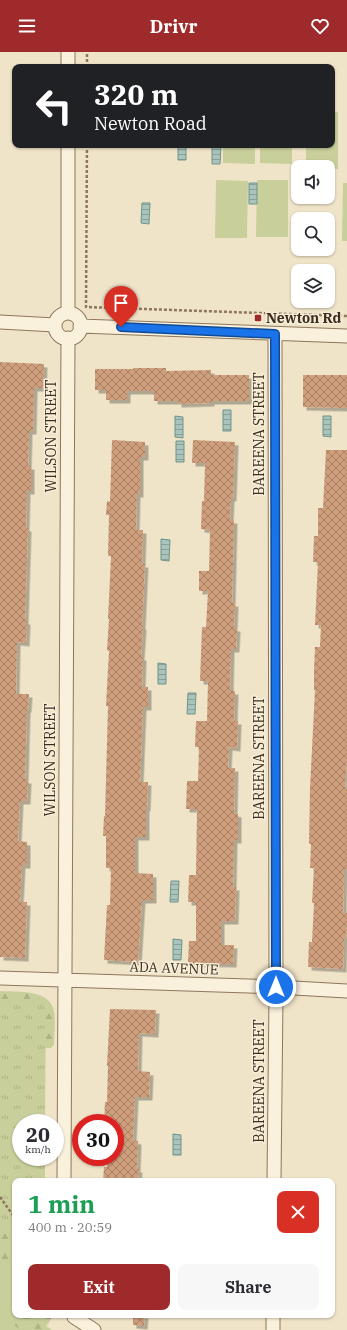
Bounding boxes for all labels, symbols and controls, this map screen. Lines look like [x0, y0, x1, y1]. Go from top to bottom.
icon: menu [16, 15, 38, 37]
text: Drivr [150, 15, 197, 38]
icon: heart [309, 15, 331, 37]
text: 320 m [94, 76, 178, 113]
icon: left [28, 80, 80, 132]
text: Newton Road [94, 112, 207, 135]
map controls [291, 160, 335, 308]
button: sound [291, 160, 335, 204]
button: search [291, 212, 335, 256]
button: layers [291, 264, 335, 308]
pin [104, 286, 138, 327]
icon: arrive [110, 292, 132, 314]
place label: Newton Rd [266, 309, 342, 327]
marker: Newton Rd [253, 313, 263, 323]
street label: BAREENA STREET [250, 372, 268, 496]
street label: WILSON STREET [42, 380, 60, 492]
street label: BAREENA STREET [250, 696, 268, 820]
street label: WILSON STREET [41, 704, 59, 816]
street label: ADA AVENUE [129, 957, 219, 979]
position arrow [255, 966, 297, 1008]
street label: BAREENA STREET [250, 1019, 268, 1143]
speed limit sign: 30 [72, 1114, 124, 1166]
text: 20 [26, 1121, 50, 1148]
text: km/h [25, 1143, 51, 1156]
text: 1 min [28, 1188, 95, 1220]
button: close [277, 1191, 319, 1233]
text: 400 m · 20:59 [28, 1219, 112, 1236]
button: Exit [28, 1264, 170, 1310]
button: Share [178, 1264, 319, 1310]

